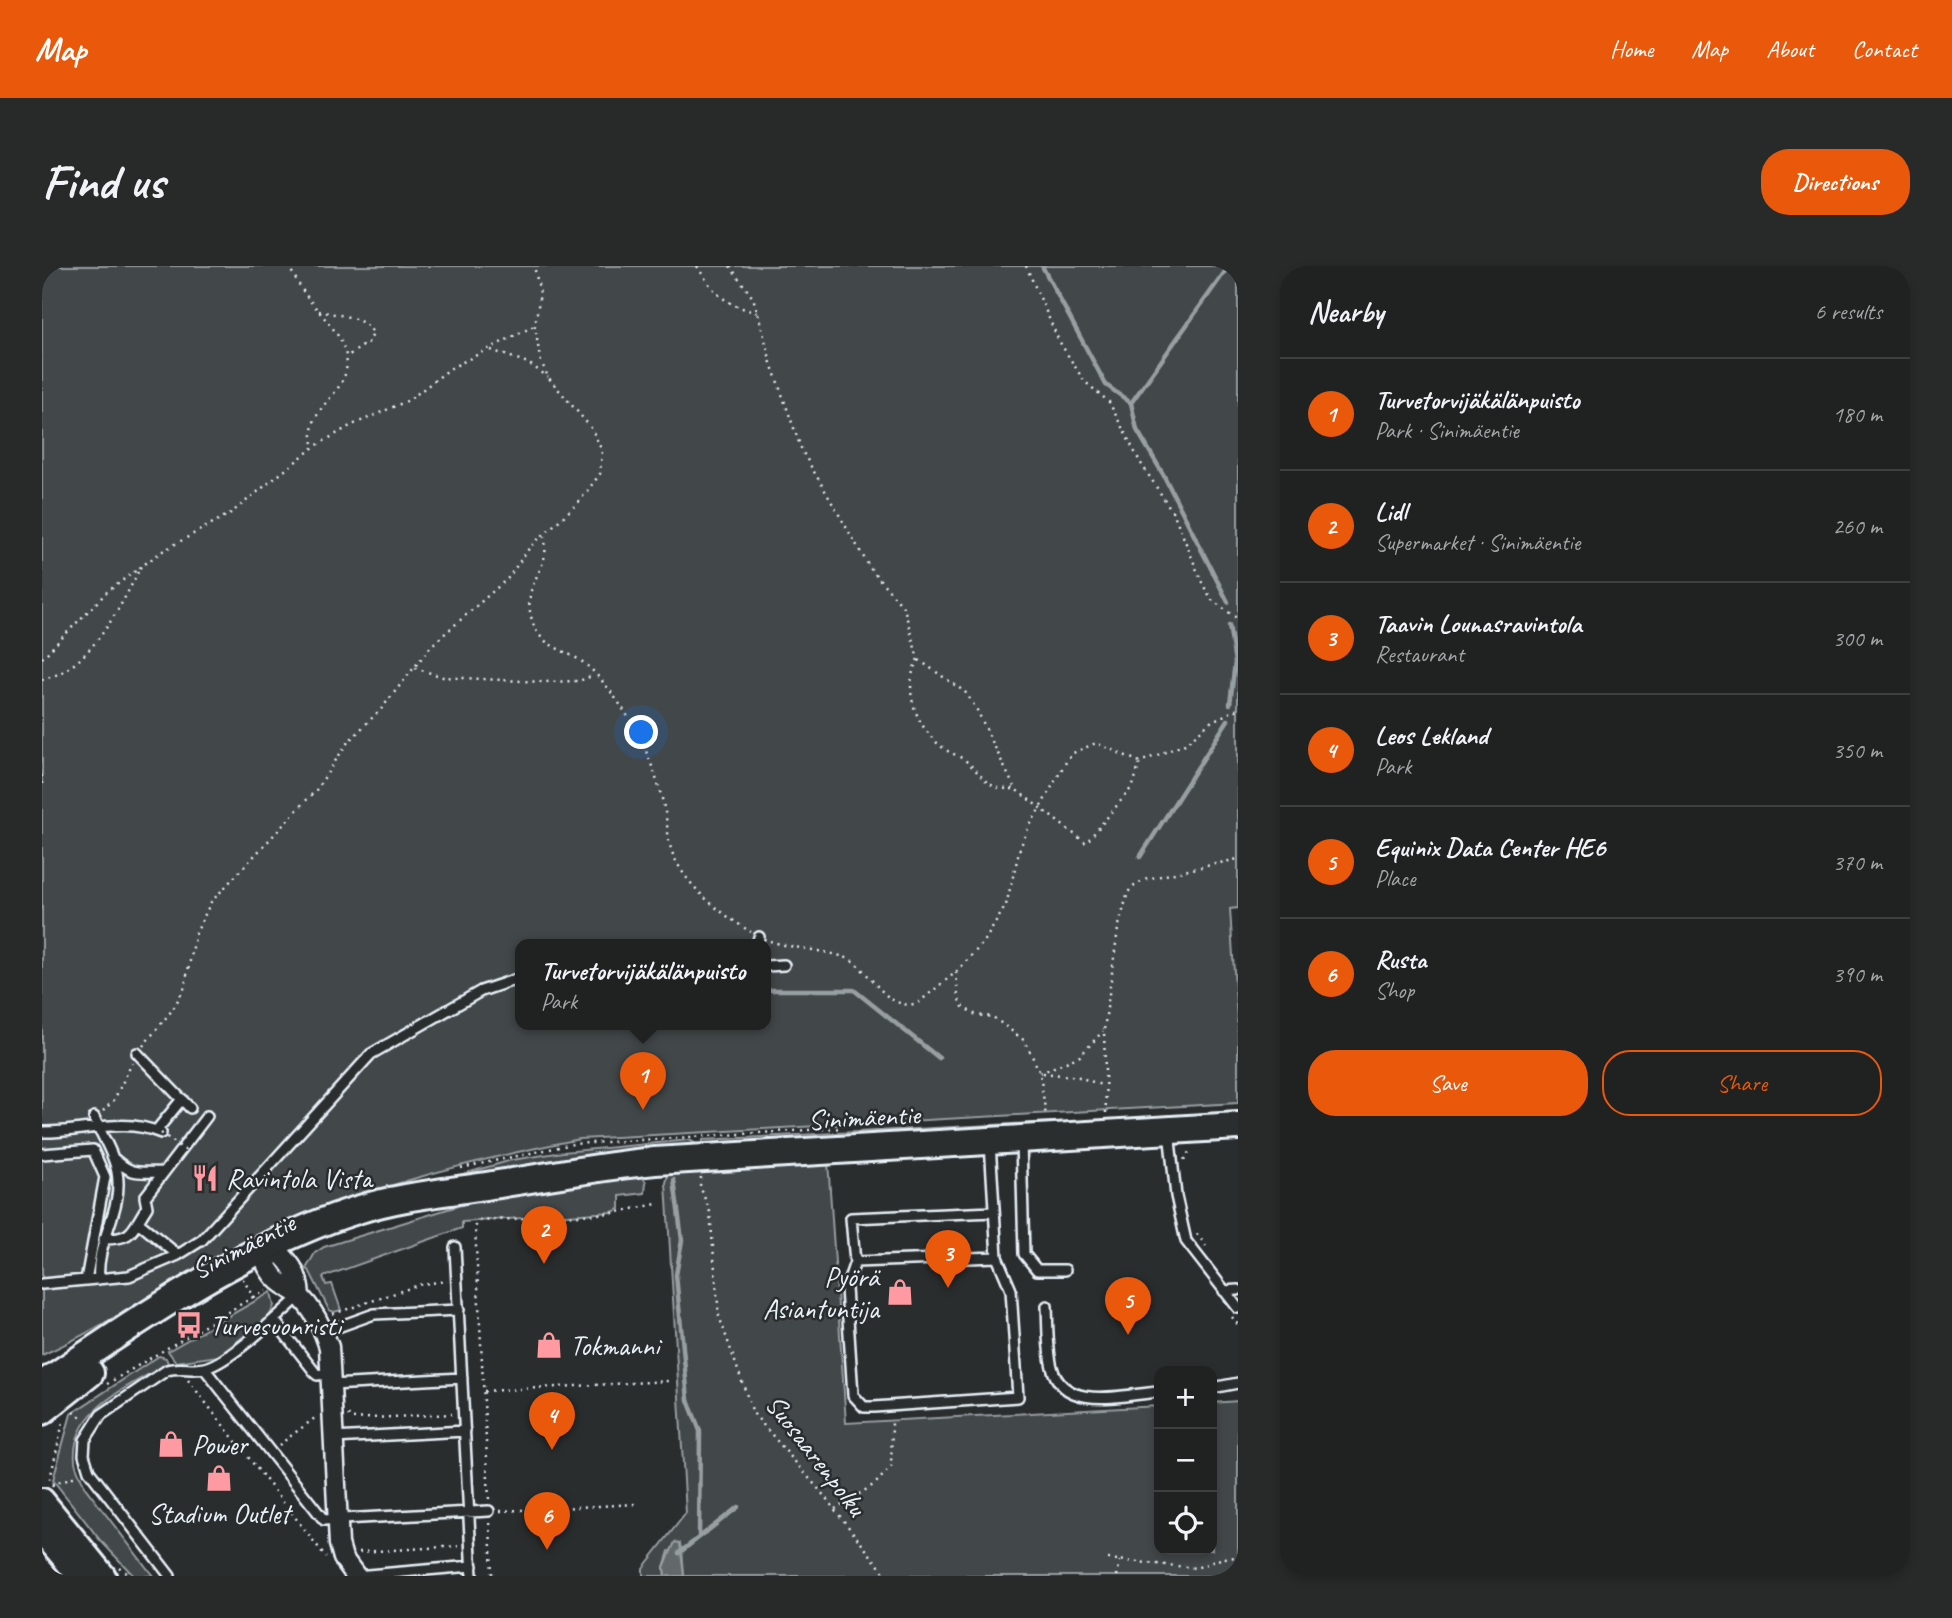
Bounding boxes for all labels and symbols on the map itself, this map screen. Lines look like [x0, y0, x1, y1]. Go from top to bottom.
your location [624, 715, 658, 749]
pin: 1 [620, 1052, 666, 1110]
street label: Sinimäentie [807, 1096, 923, 1137]
place label: Ravintola Vista [226, 1161, 374, 1196]
restaurant icon: Ravintola Vista [190, 1163, 220, 1193]
street label: Sinimäentie [185, 1204, 302, 1287]
pin: 2 [521, 1206, 567, 1264]
pin: 3 [925, 1230, 971, 1288]
place label: Pyörä Asiantuntija [763, 1259, 881, 1326]
shop icon: Pyörä Asiantuntija [885, 1277, 915, 1307]
pin: 5 [1105, 1277, 1151, 1335]
place label: Turvesuonristi [210, 1308, 345, 1343]
bus stop icon: Turvesuonristi [174, 1310, 204, 1340]
place label: Tokmanni [570, 1328, 663, 1363]
shop icon: Tokmanni [534, 1330, 564, 1360]
street label: Suosaarenpolku [758, 1387, 875, 1524]
pin: 4 [529, 1392, 575, 1450]
place label: Power [192, 1427, 249, 1462]
shop icon: Power [156, 1429, 186, 1459]
shop icon: Stadium Outlet [204, 1463, 234, 1493]
pin: 6 [524, 1492, 570, 1550]
place label: Stadium Outlet [148, 1496, 293, 1531]

